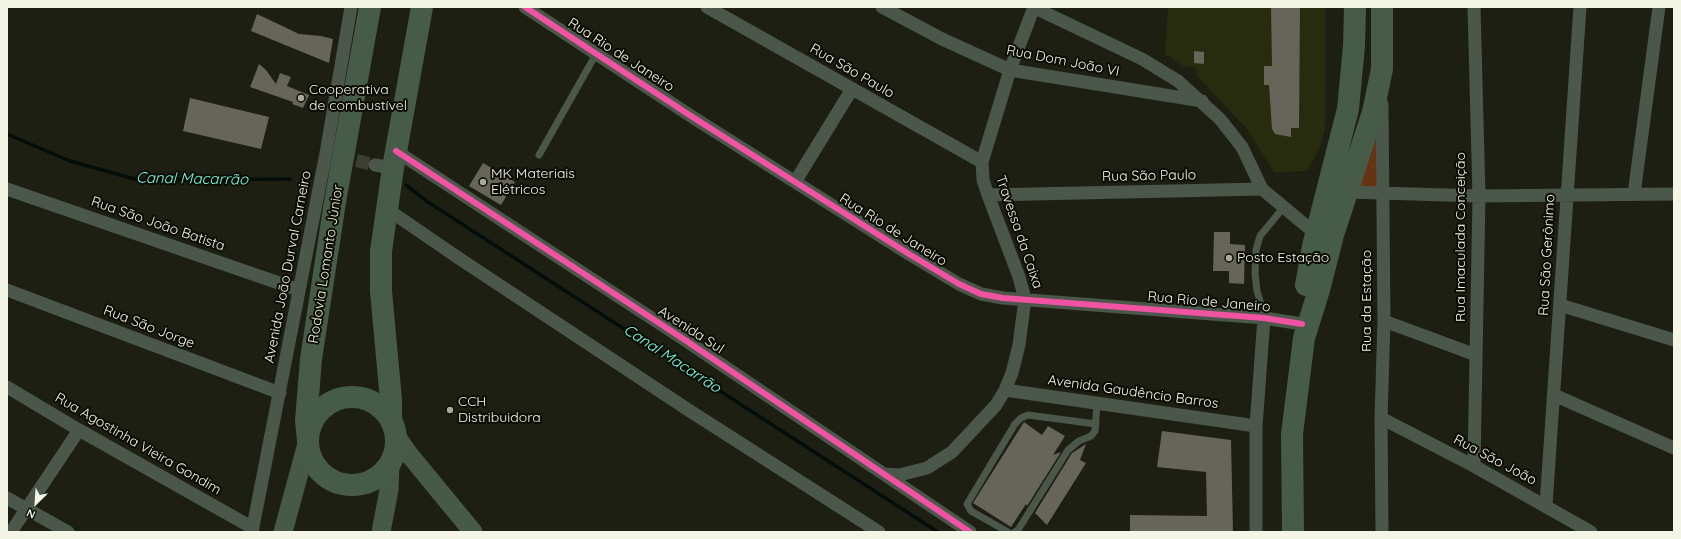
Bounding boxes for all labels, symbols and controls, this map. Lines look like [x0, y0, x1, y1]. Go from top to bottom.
street label: Rua Rio de Janeiro [565, 14, 677, 96]
street label: Rua São Paulo [807, 40, 897, 102]
street label: Rua Dom João VI [1005, 42, 1121, 80]
place label: Cooperativa de combustível [309, 82, 407, 114]
marker: Cooperativa de combustível [296, 93, 306, 103]
street label: Rua Imaculada Conceição [1453, 152, 1469, 322]
place label: MK Materiais Elétricos [491, 166, 575, 198]
street label: Rua São Paulo [1102, 167, 1196, 185]
water label: Canal Macarrão [136, 169, 248, 189]
street label: Avenida João Durval Carneiro [261, 169, 315, 365]
street label: Travessa da Caixa [992, 173, 1046, 291]
marker: MK Materiais Elétricos [478, 177, 488, 187]
street label: Rodovia Lomanto Júnior [305, 183, 347, 345]
street label: Rua Rio de Janeiro [836, 190, 950, 270]
street label: Rua São João Batista [89, 193, 227, 255]
street label: Rua São Gerônimo [1535, 194, 1559, 316]
place label: Posto Estação [1237, 250, 1329, 266]
street label: Rua da Estação [1359, 250, 1375, 352]
marker: Posto Estação [1224, 253, 1234, 263]
street label: Rua Rio de Janeiro [1147, 288, 1271, 316]
street label: Rua São Jorge [101, 302, 197, 352]
street label: Avenida Sul [655, 303, 727, 357]
water label: Canal Macarrão [620, 321, 724, 397]
street label: Avenida Gaudêncio Barros [1047, 372, 1219, 412]
street label: Rua Agostinha Vieira Gondim [52, 389, 224, 499]
place label: CCH Distribuidora [458, 394, 541, 426]
marker: CCH Distribuidora [445, 405, 455, 415]
street label: Rua São João [1451, 431, 1539, 489]
north arrow [16, 483, 56, 523]
text: N [24, 506, 38, 522]

